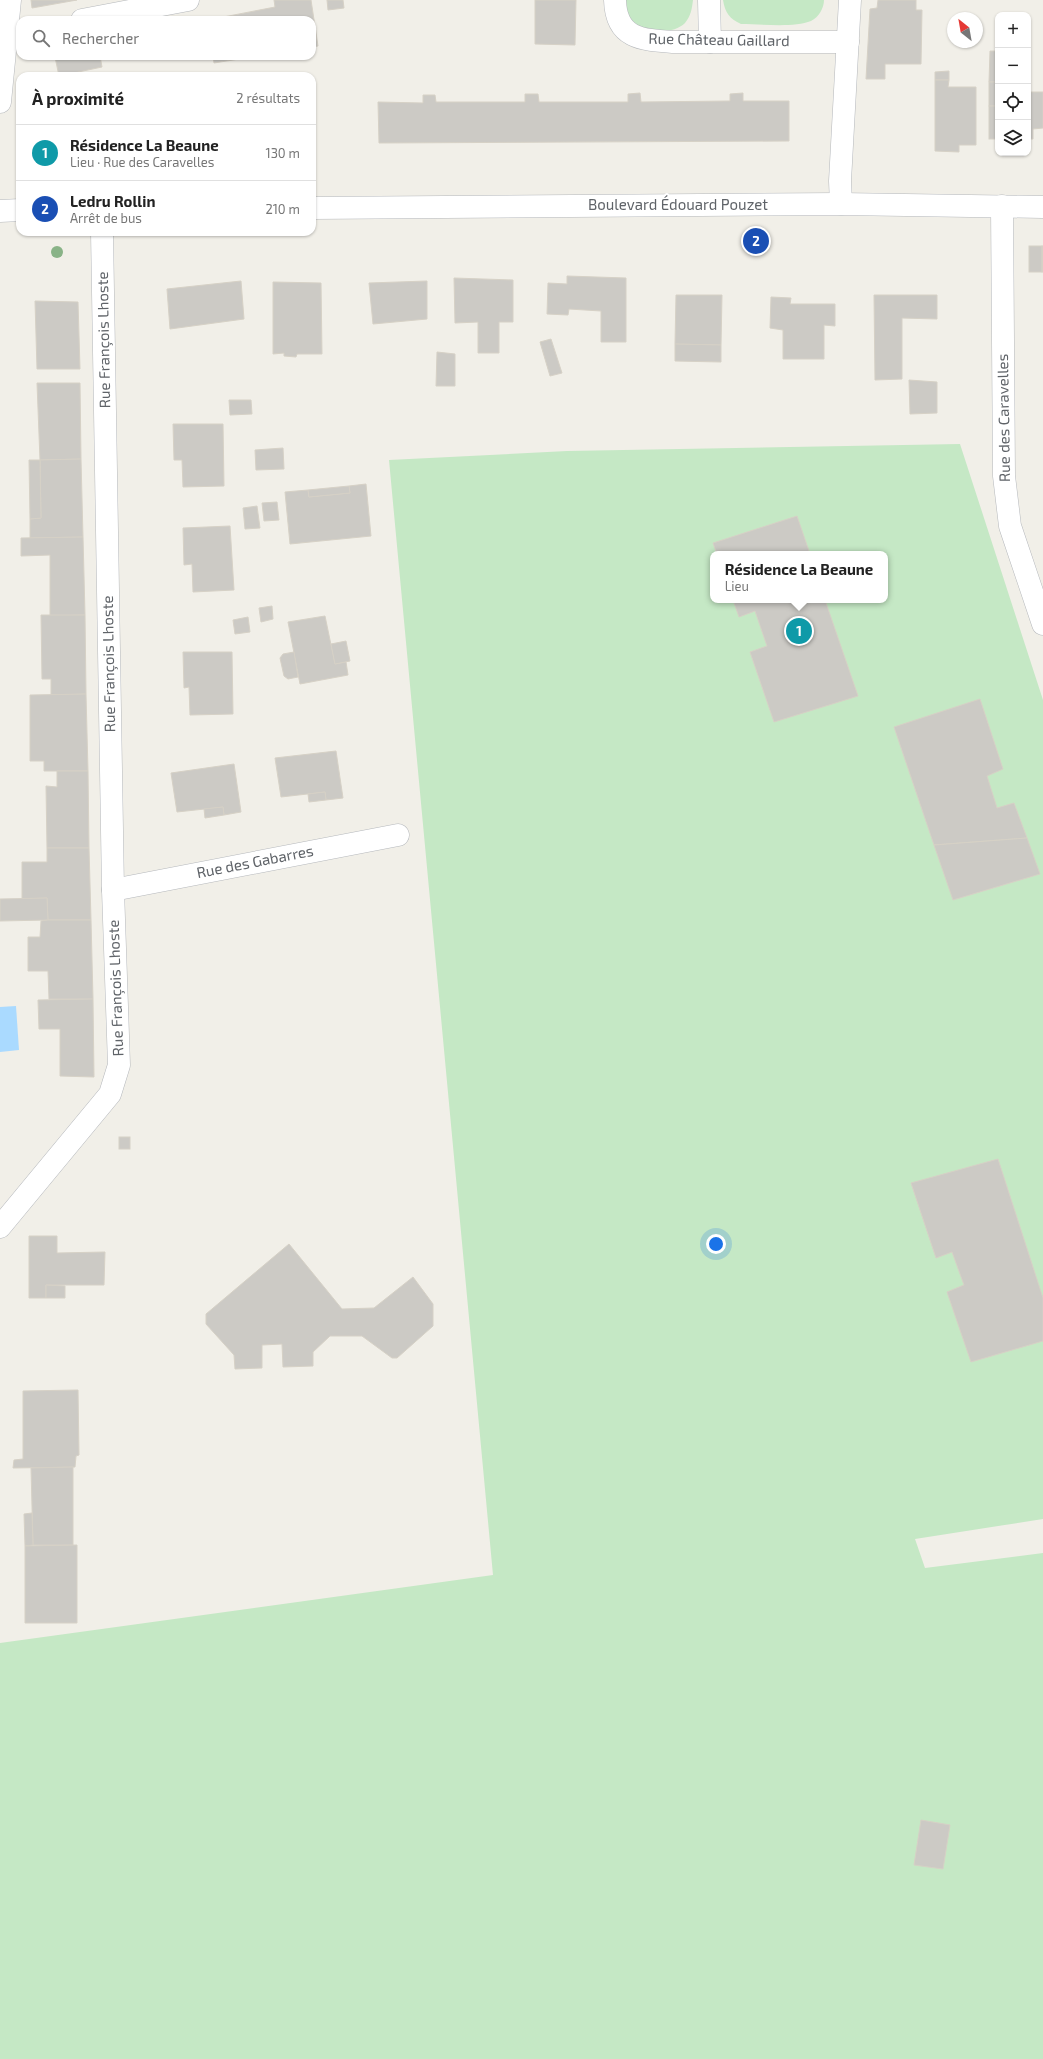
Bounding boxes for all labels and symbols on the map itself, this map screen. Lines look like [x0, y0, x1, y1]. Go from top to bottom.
north arrow [947, 12, 983, 48]
street label: Rue Château Gaillard [648, 29, 790, 49]
street label: Boulevard Édouard Pouzet [588, 195, 768, 213]
pin: 2 [743, 226, 769, 256]
street label: Rue François Lhoste [93, 271, 114, 409]
street label: Rue des Caravelles [993, 354, 1013, 482]
street label: Rue François Lhoste [98, 595, 119, 733]
pin: 1 [786, 616, 812, 646]
street label: Rue des Gabarres [195, 841, 315, 881]
street label: Rue François Lhoste [104, 919, 127, 1057]
your location [706, 1234, 726, 1254]

